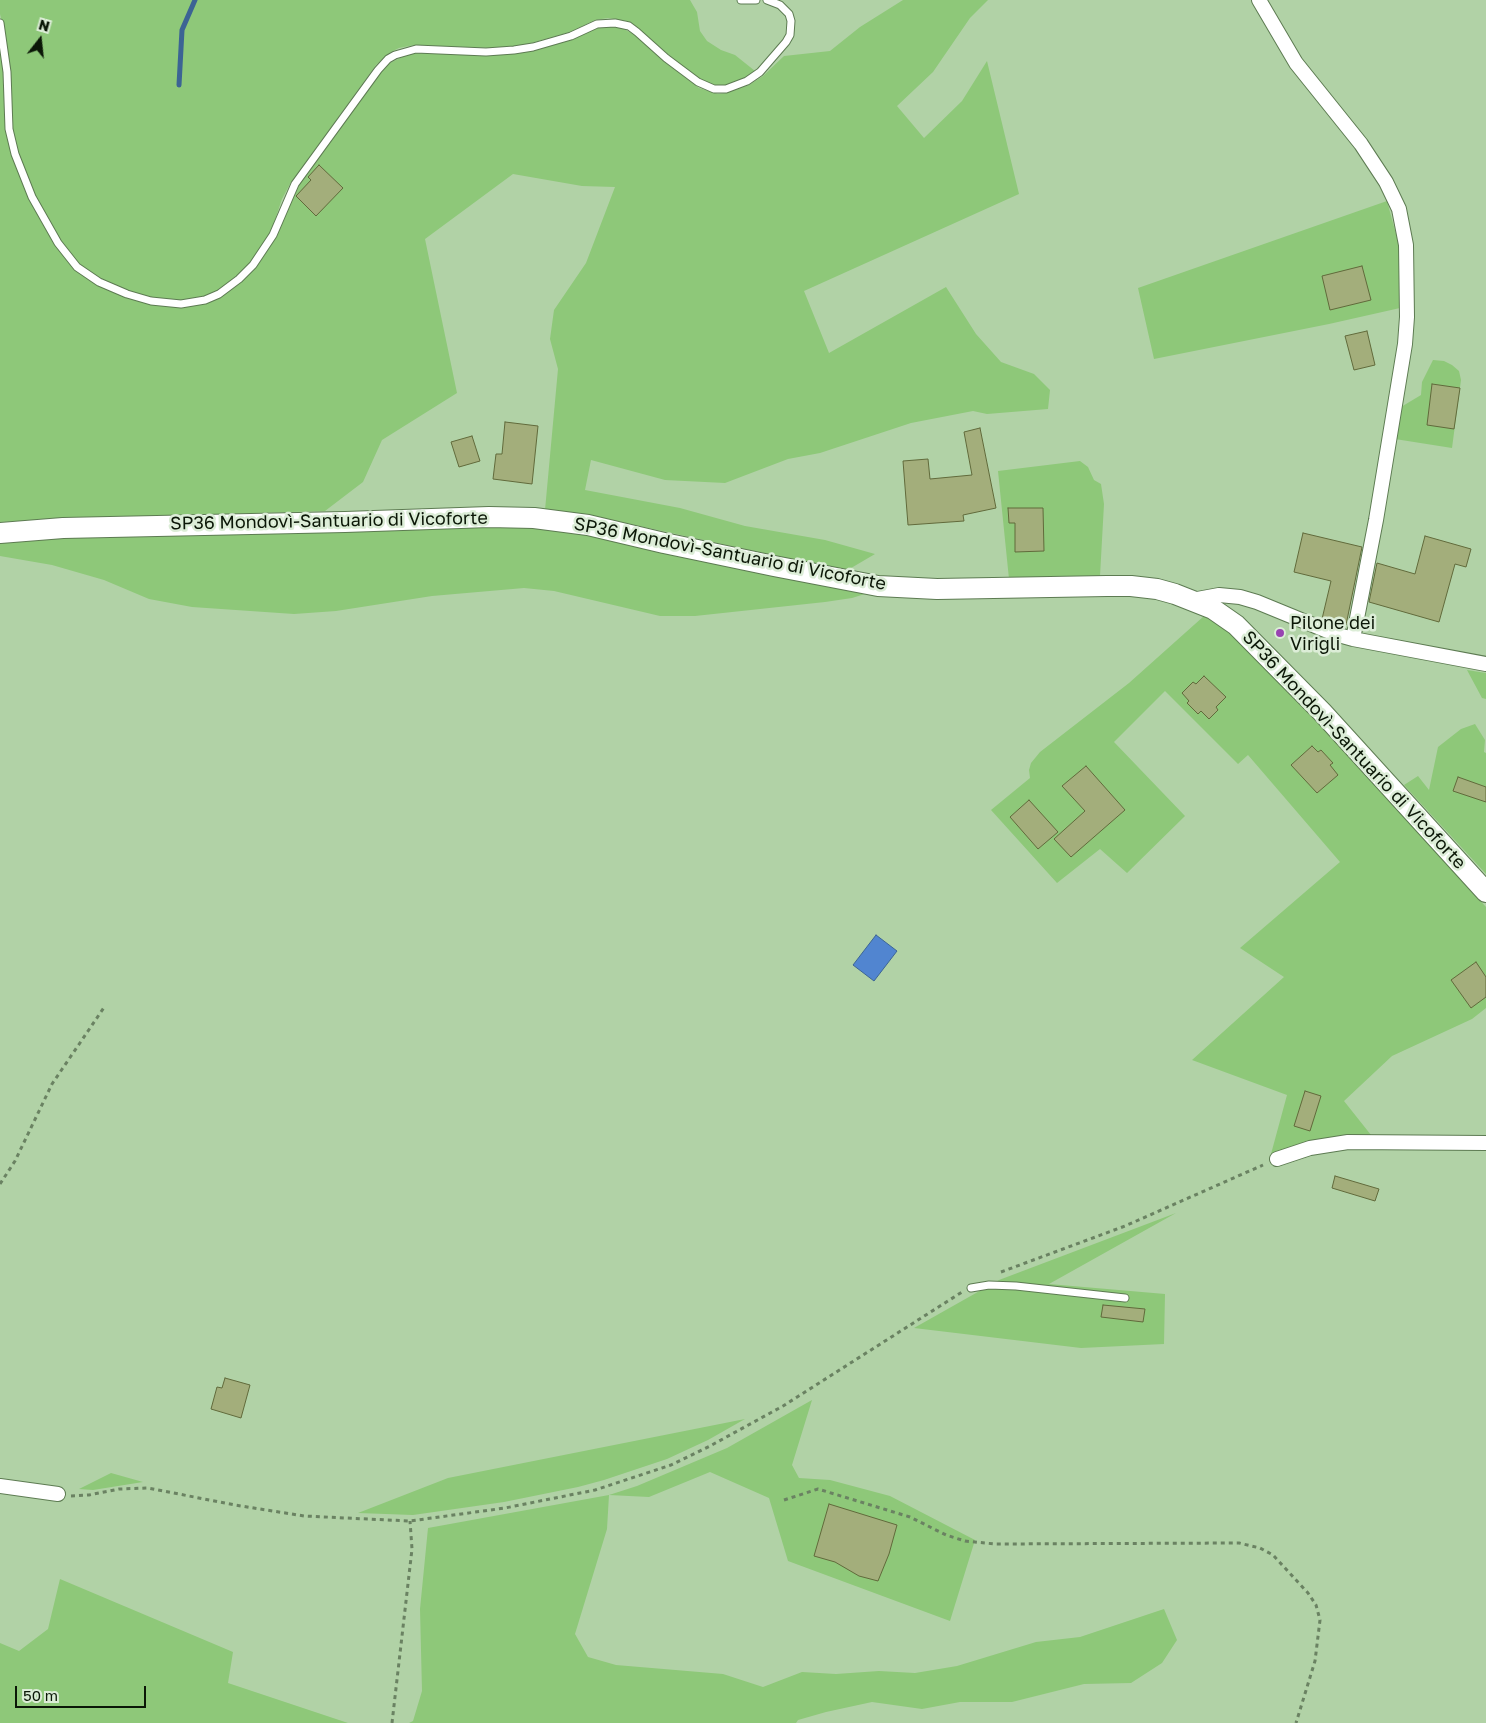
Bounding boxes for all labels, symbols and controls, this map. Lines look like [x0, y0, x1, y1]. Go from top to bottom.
north arrow [15, 15, 65, 65]
text: N [37, 15, 52, 35]
street label: SP36 Mondovì-Santuario di Vicoforte [170, 507, 488, 535]
street label: SP36 Mondovì-Santuario di Vicoforte [572, 513, 888, 595]
place label: Pilone dei Virigli [1290, 612, 1375, 654]
street label: SP36 Mondovì-Santuario di Vicoforte [1238, 626, 1470, 874]
marker: Pilone dei Virigli [1274, 627, 1286, 639]
scale bar [18, 1676, 149, 1708]
text: 50 m [23, 1686, 58, 1704]

